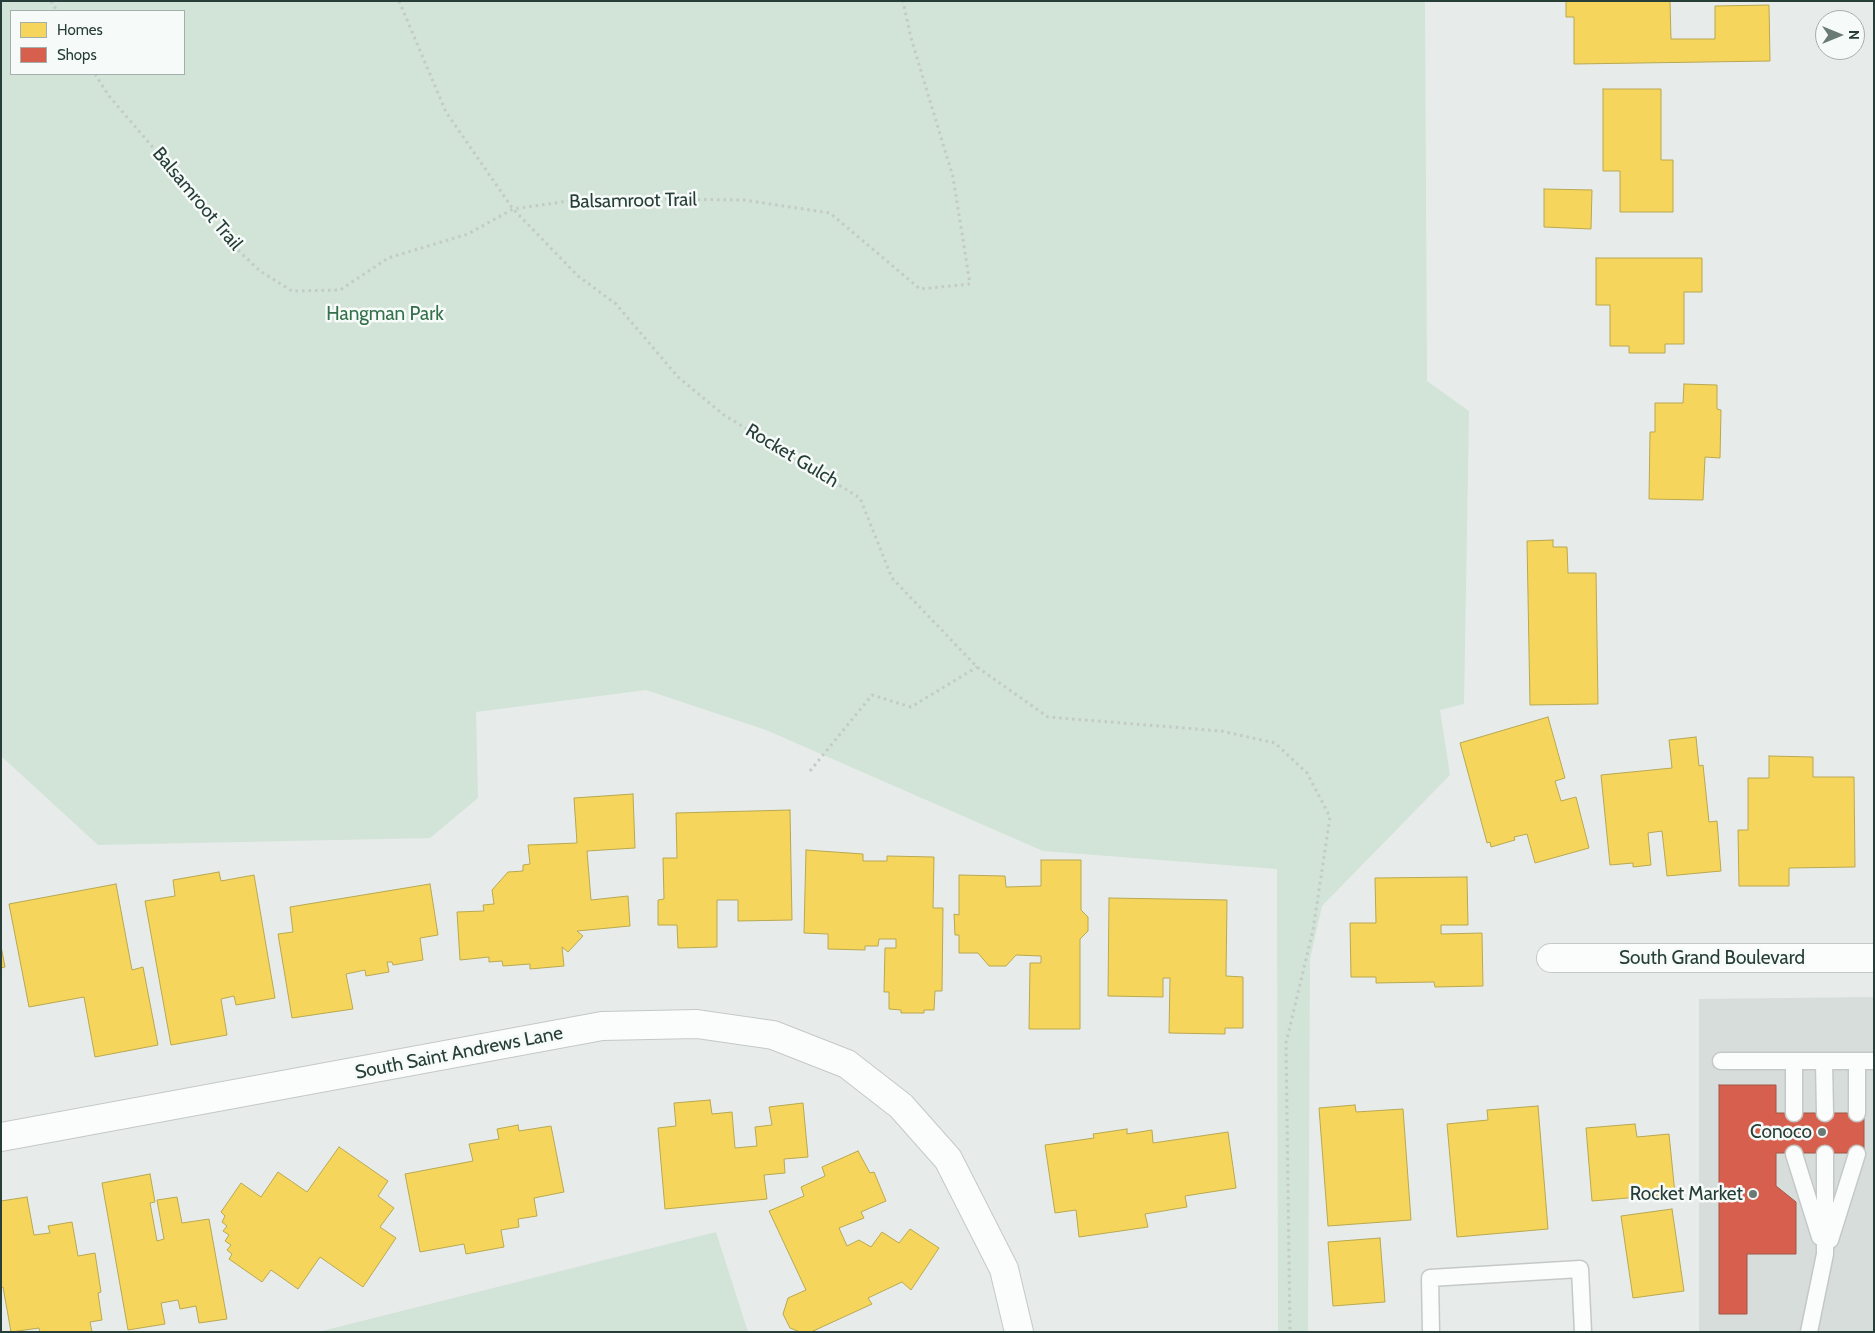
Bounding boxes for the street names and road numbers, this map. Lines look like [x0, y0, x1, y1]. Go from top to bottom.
street label: Balsamroot Trail [147, 143, 247, 255]
street label: Balsamroot Trail [569, 188, 697, 214]
street label: Rocket Gulch [741, 419, 843, 493]
street label: South Grand Boulevard [1619, 947, 1805, 969]
street label: South Saint Andrews Lane [353, 1022, 565, 1084]

